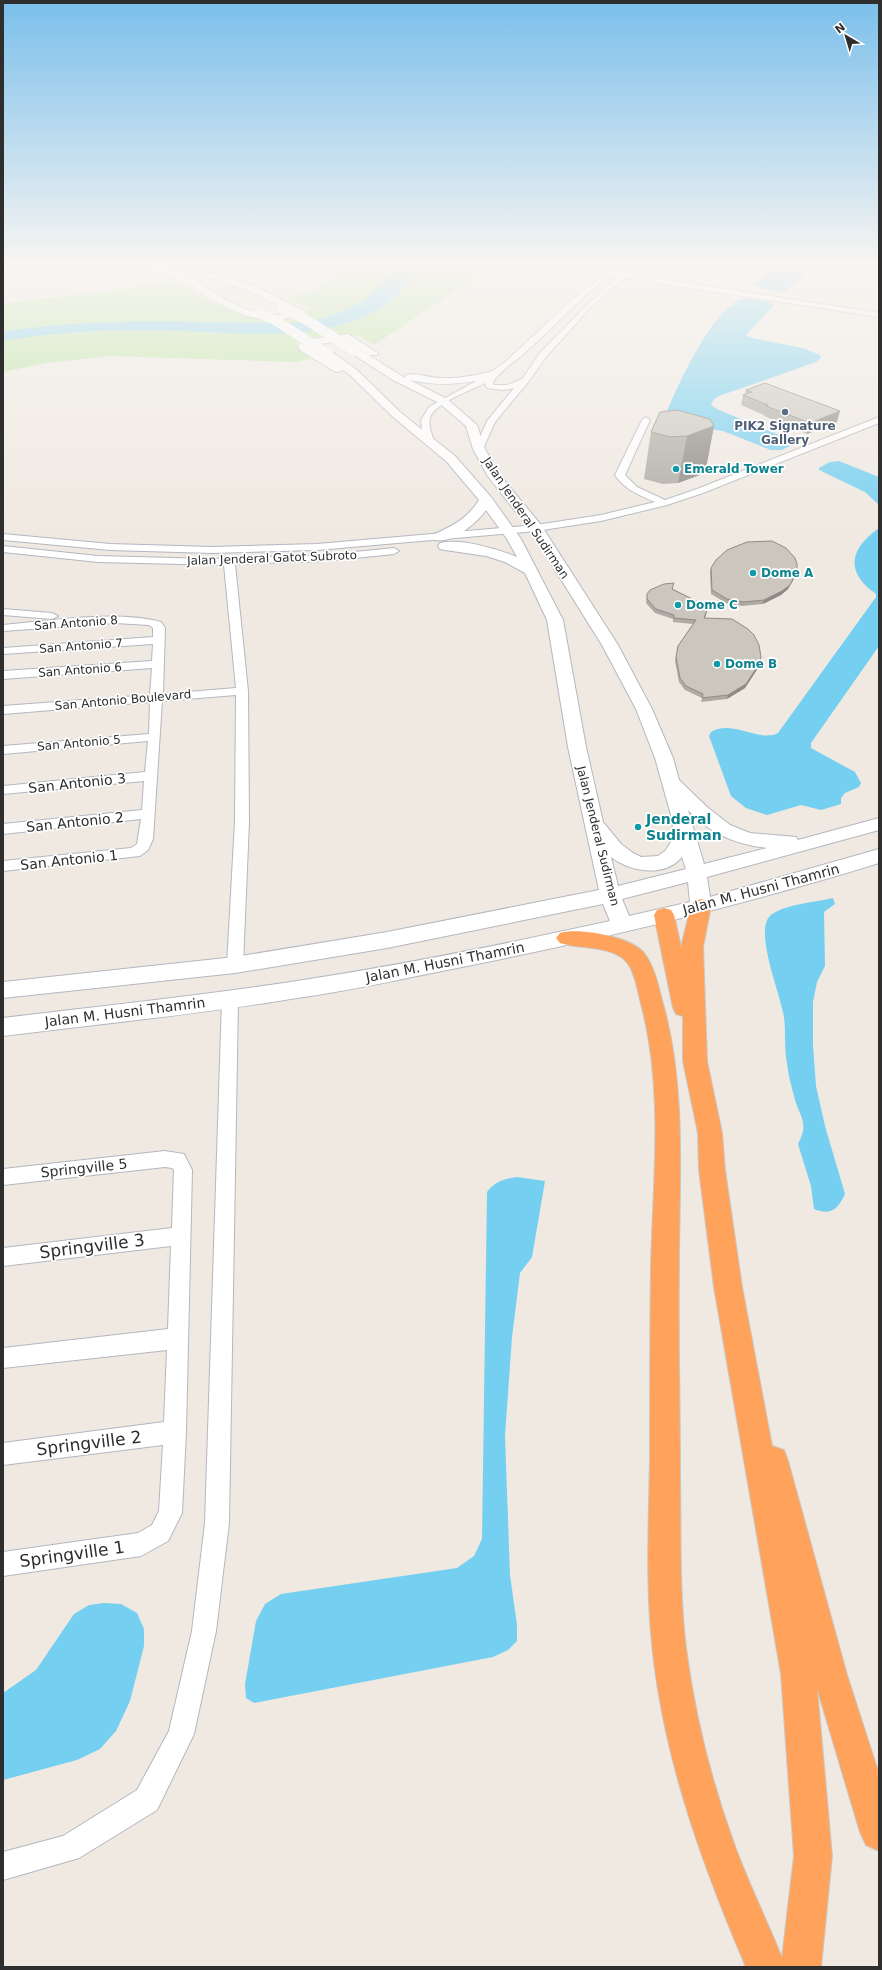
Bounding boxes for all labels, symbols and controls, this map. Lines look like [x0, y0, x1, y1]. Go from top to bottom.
north arrow [826, 16, 866, 56]
text: N [833, 21, 848, 36]
marker: PIK2 Signature Gallery [780, 407, 790, 417]
place label: PIK2 Signature Gallery [734, 419, 836, 447]
street label: Jalan Jenderal Sudirman [480, 454, 572, 581]
place label: Emerald Tower [684, 462, 784, 476]
marker: Emerald Tower [671, 464, 681, 474]
street label: Jalan Jenderal Gatot Subroto [186, 548, 357, 568]
place label: Dome A [761, 566, 814, 580]
marker: Dome A [748, 568, 758, 578]
place label: Dome C [686, 598, 738, 612]
marker: Dome C [673, 600, 683, 610]
street label: San Antonio 8 [34, 613, 118, 633]
street label: San Antonio 7 [39, 636, 123, 656]
place label: Dome B [725, 657, 777, 671]
marker: Dome B [712, 659, 722, 669]
street label: San Antonio 6 [38, 660, 122, 680]
street label: San Antonio Boulevard [54, 687, 192, 713]
street label: San Antonio 5 [37, 732, 121, 754]
street label: Jalan Jenderal Sudirman [574, 764, 622, 907]
street label: San Antonio 3 [27, 770, 127, 796]
street label: San Antonio 2 [25, 809, 125, 835]
place label: Jenderal Sudirman [645, 811, 722, 843]
marker: Jenderal Sudirman [633, 822, 643, 832]
street label: San Antonio 1 [19, 847, 119, 873]
street label: Jalan M. Husni Thamrin [680, 860, 841, 918]
street label: Jalan M. Husni Thamrin [363, 939, 526, 985]
street label: Jalan M. Husni Thamrin [43, 994, 206, 1030]
street label: Springville 5 [40, 1155, 128, 1181]
street label: Springville 3 [38, 1230, 146, 1262]
street label: Springville 2 [35, 1427, 143, 1459]
street label: Springville 1 [18, 1537, 126, 1571]

